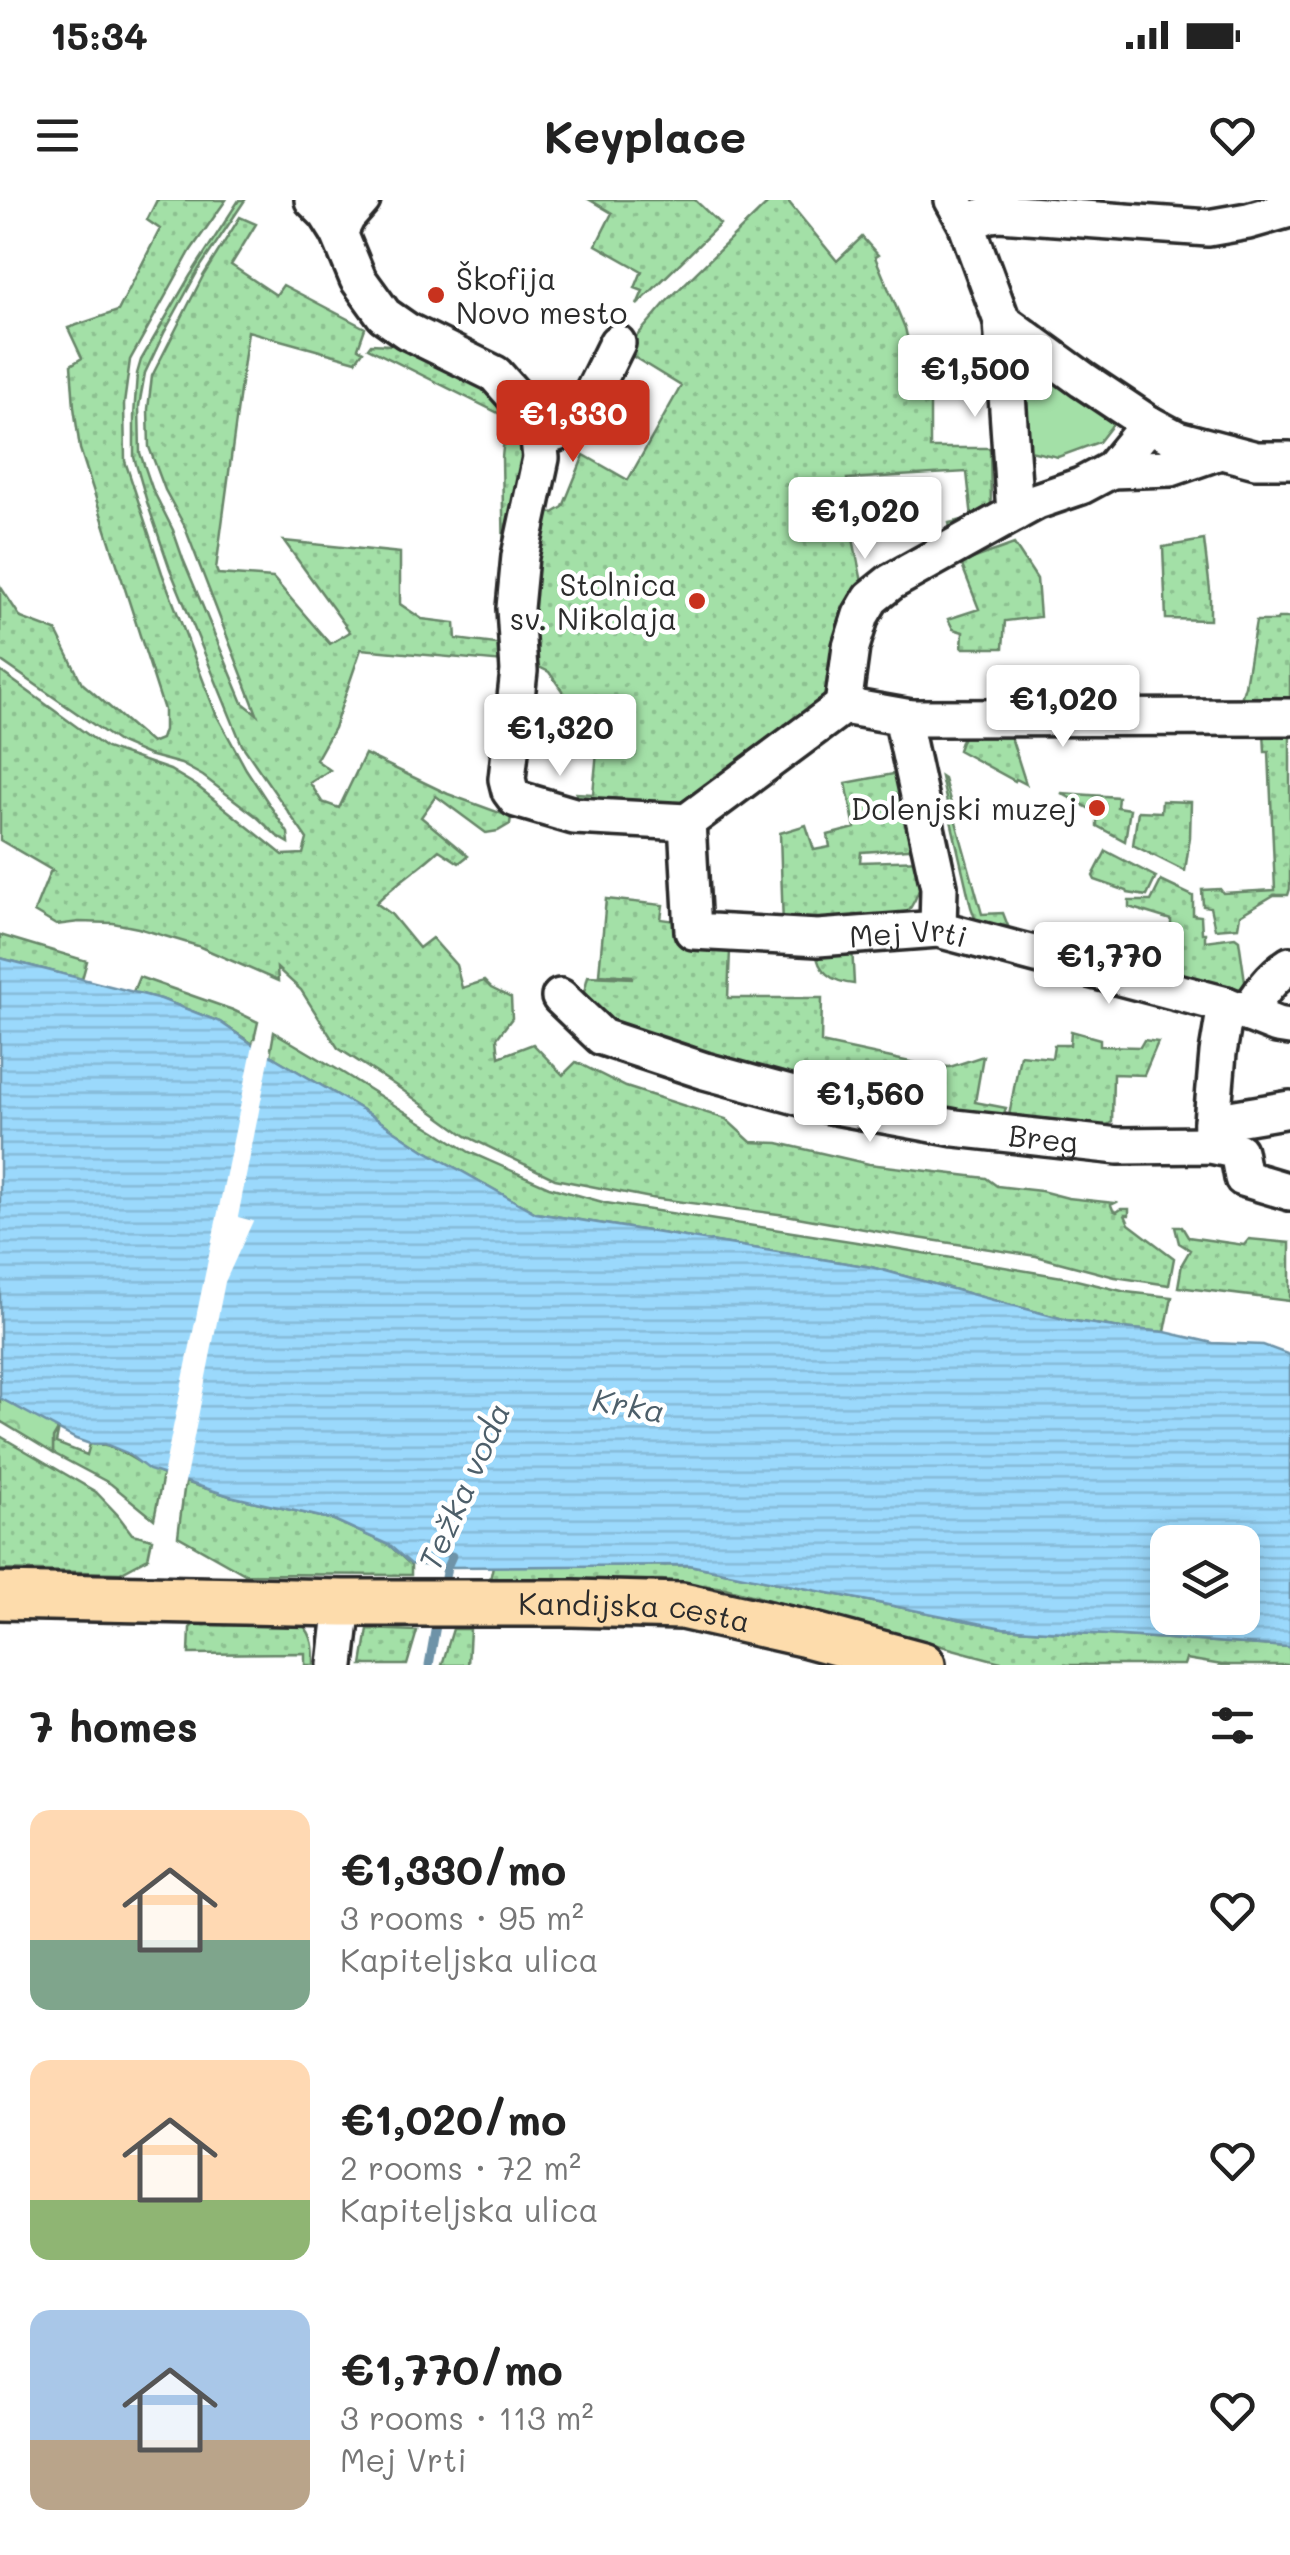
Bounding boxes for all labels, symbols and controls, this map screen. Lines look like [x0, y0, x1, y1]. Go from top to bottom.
text: 15:34 [50, 10, 148, 60]
text: Keyplace [544, 106, 746, 164]
icon: menu [30, 108, 85, 163]
icon: heart [1205, 108, 1260, 163]
place label: Škofija Novo mesto [456, 258, 627, 332]
marker: Škofija Novo mesto [425, 284, 447, 306]
pin: €1,500 [894, 335, 1056, 420]
text: €1,500 [920, 346, 1030, 388]
pin: €1,330 [492, 380, 654, 465]
text: €1,330 [519, 391, 627, 433]
pin: €1,020 [784, 477, 946, 562]
text: €1,020 [811, 488, 920, 530]
place label: Stolnica sv. Nikolaja [510, 564, 677, 638]
marker: Stolnica sv. Nikolaja [686, 590, 708, 612]
pin: €1,020 [982, 665, 1144, 750]
text: €1,020 [1009, 676, 1118, 718]
pin: €1,320 [479, 694, 641, 779]
text: €1,320 [506, 705, 614, 747]
place label: Dolenjski muzej [851, 788, 1077, 828]
marker: Dolenjski muzej [1086, 797, 1108, 819]
street label: Mej Vrti [848, 909, 972, 956]
pin: €1,770 [1028, 922, 1190, 1007]
text: €1,770 [1056, 933, 1162, 975]
pin: €1,560 [789, 1060, 951, 1145]
text: €1,560 [816, 1071, 924, 1113]
street label: Breg [1007, 1114, 1080, 1161]
water label: Krka [590, 1377, 668, 1431]
water label: Težka voda [407, 1396, 519, 1576]
map controls [1150, 1525, 1260, 1635]
button: layers [1150, 1525, 1260, 1635]
street label: Kandijska cesta [518, 1583, 754, 1641]
text: 7 homes [30, 1698, 198, 1753]
icon: filters [1205, 1698, 1260, 1753]
text: €1,330/mo [340, 1841, 566, 1896]
icon: home [110, 1850, 230, 1970]
icon: heart [1205, 1883, 1260, 1938]
text: 3 rooms · 95 m² [340, 1896, 584, 1938]
text: Kapiteljska ulica [340, 1938, 598, 1980]
text: €1,020/mo [340, 2091, 566, 2146]
icon: home [110, 2100, 230, 2220]
icon: heart [1205, 2133, 1260, 2188]
text: 2 rooms · 72 m² [340, 2146, 581, 2188]
text: Kapiteljska ulica [340, 2188, 598, 2230]
text: €1,770/mo [340, 2341, 563, 2396]
icon: home [110, 2350, 230, 2470]
icon: heart [1205, 2383, 1260, 2438]
text: 3 rooms · 113 m² [340, 2396, 594, 2438]
text: Mej Vrti [340, 2438, 467, 2480]

